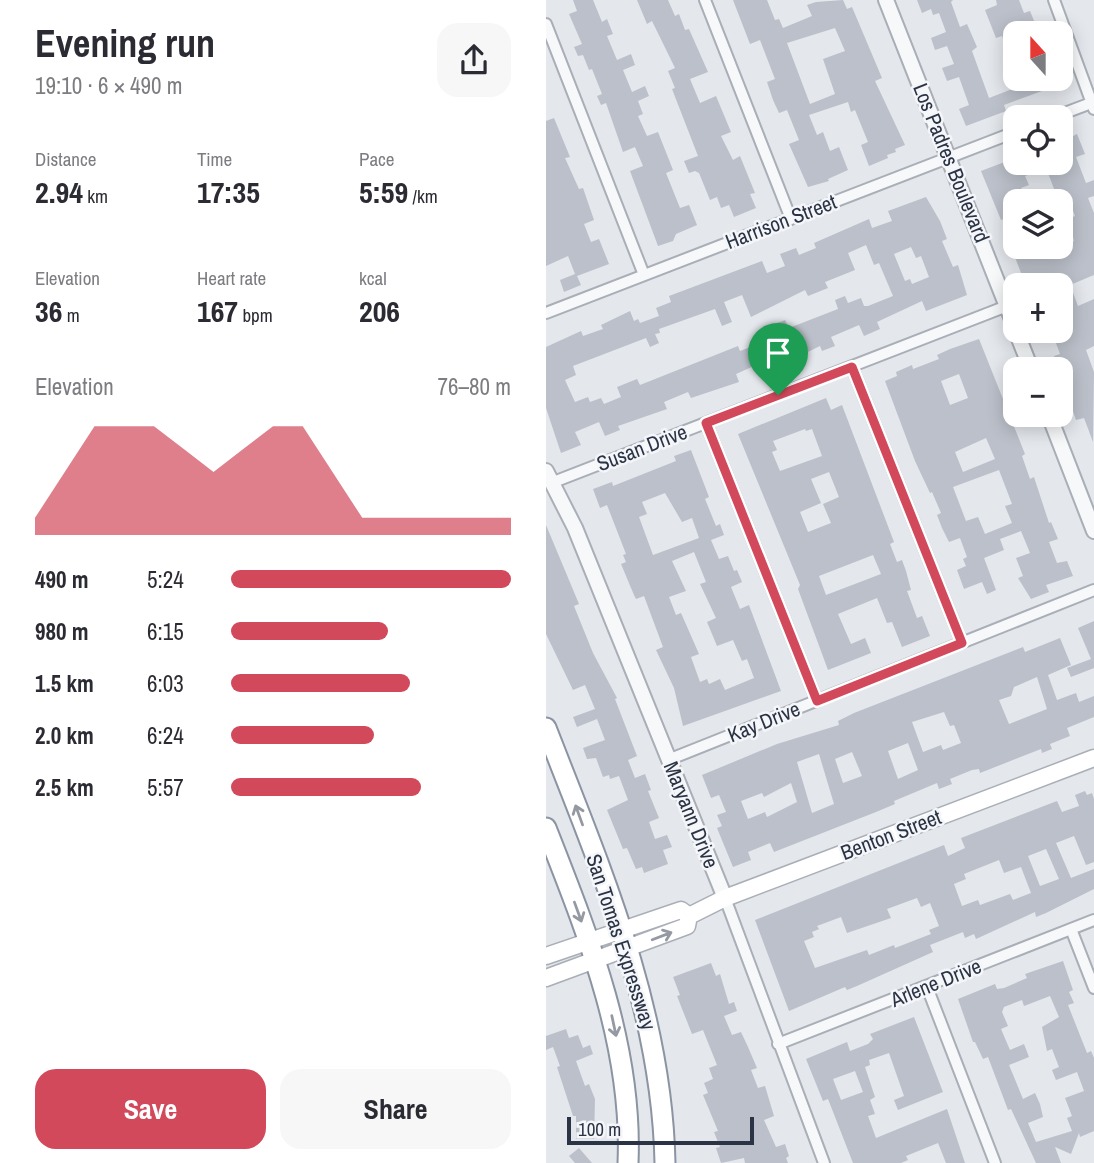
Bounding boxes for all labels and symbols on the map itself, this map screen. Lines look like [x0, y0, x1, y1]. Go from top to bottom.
north arrow [1003, 21, 1073, 91]
street label: Los Padres Boulevard [906, 79, 997, 247]
street label: Harrison Street [721, 187, 841, 256]
pin [748, 323, 808, 395]
street label: Susan Drive [592, 417, 691, 478]
street label: Kay Drive [723, 694, 804, 749]
street label: Maryann Drive [657, 757, 726, 873]
street label: Benton Street [836, 802, 945, 867]
one-way arrow [572, 805, 584, 827]
street label: San Tomas Expressway [579, 850, 664, 1034]
one-way arrow [573, 901, 585, 923]
one-way arrow [651, 928, 673, 941]
street label: Arlene Drive [885, 951, 986, 1014]
one-way arrow [608, 1014, 621, 1037]
scale bar [567, 1114, 754, 1146]

